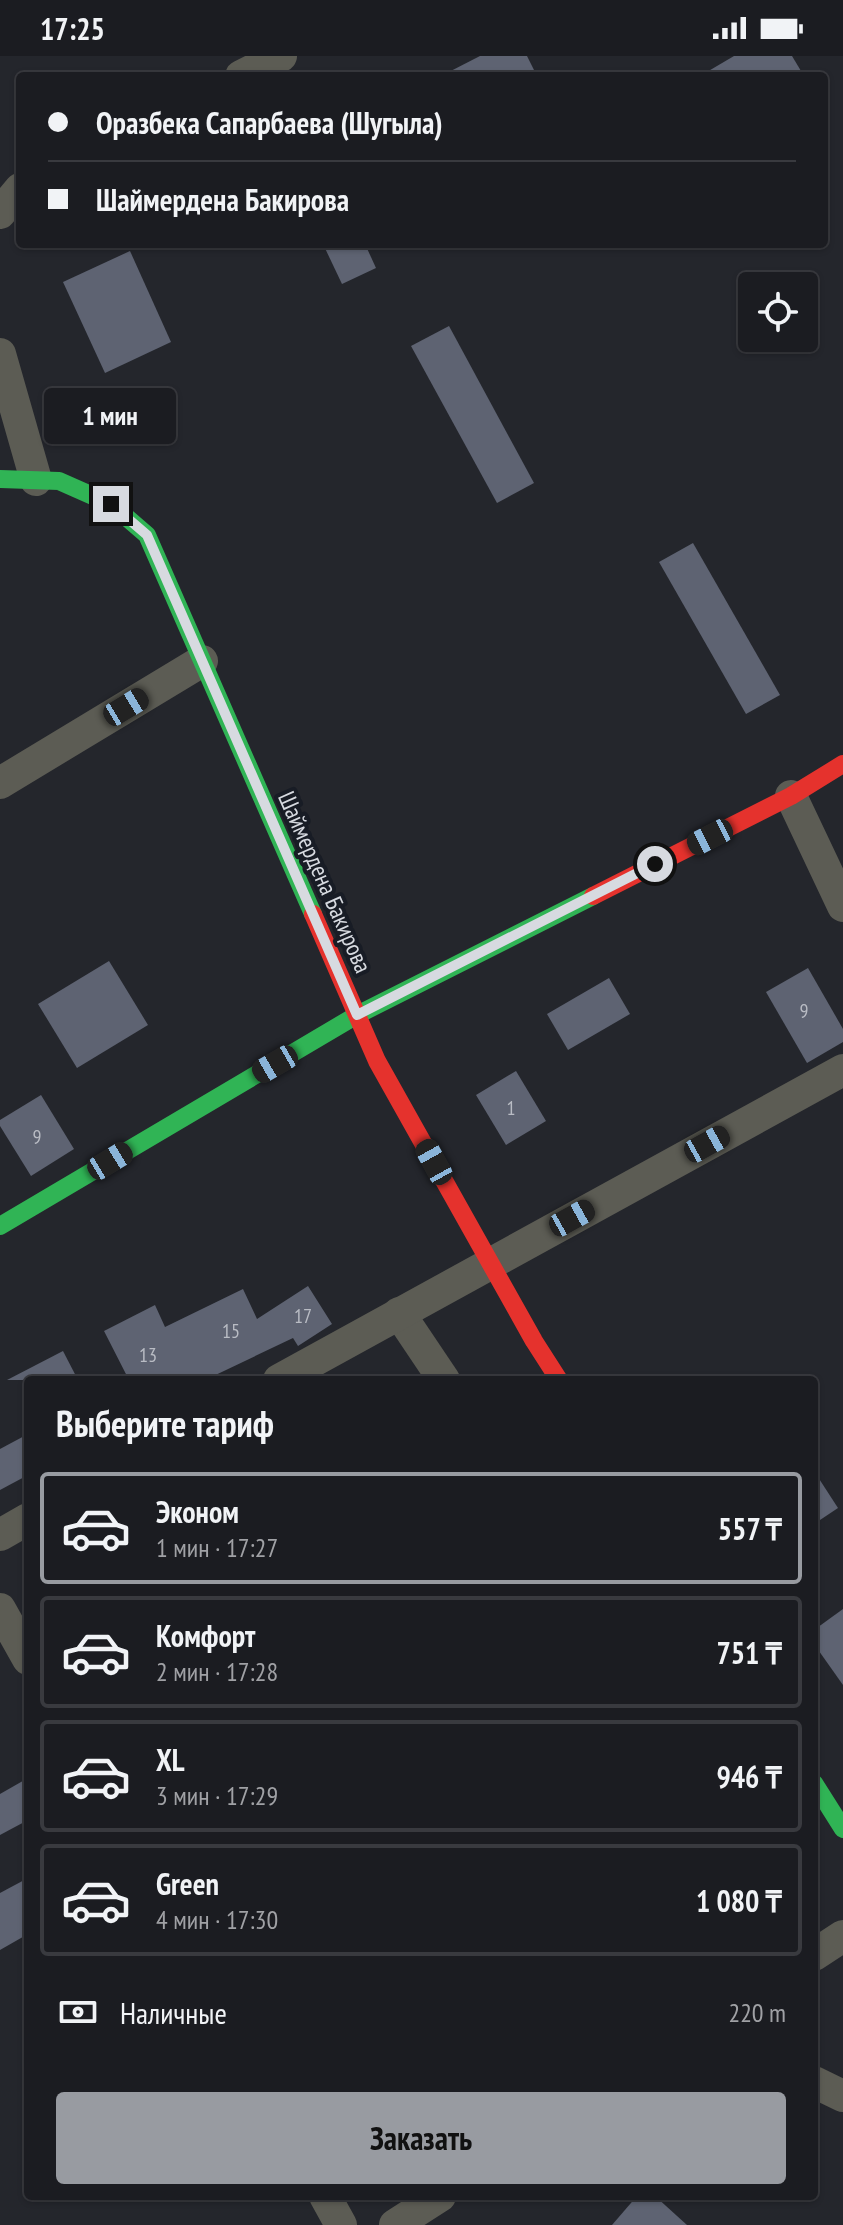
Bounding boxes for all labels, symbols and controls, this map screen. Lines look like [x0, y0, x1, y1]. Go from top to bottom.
text: 17:25 [40, 9, 105, 48]
text: Оразбека Сапарбаева (Шугыла) [96, 103, 443, 142]
text: Шаймердена Бакирова [96, 180, 349, 219]
map controls [738, 272, 818, 352]
button: locate [738, 272, 818, 352]
callout: 1 мин [45, 388, 177, 444]
text: 1 мин [82, 399, 138, 432]
route end [93, 486, 129, 522]
car [99, 684, 153, 730]
street label: Шаймердена Бакирова [271, 786, 379, 978]
car [683, 815, 737, 859]
route start [637, 846, 673, 882]
house number: 9 [800, 998, 809, 1024]
car [248, 1042, 302, 1086]
house number: 1 [507, 1095, 516, 1121]
car [680, 1122, 734, 1166]
house number: 9 [33, 1124, 42, 1150]
car [412, 1135, 456, 1189]
car [83, 1138, 137, 1184]
car [545, 1196, 599, 1240]
house number: 17 [294, 1303, 312, 1329]
house number: 15 [222, 1318, 240, 1344]
house number: 13 [139, 1342, 157, 1368]
text: Выберите тариф [56, 1400, 274, 1447]
icon: car [60, 1492, 132, 1564]
text: Эконом [156, 1492, 239, 1531]
text: 557 ₸ [718, 1509, 782, 1548]
text: 1 мин · 17:27 [156, 1531, 278, 1564]
icon: car [60, 1616, 132, 1688]
text: Комфорт [156, 1616, 255, 1655]
text: 751 ₸ [716, 1633, 782, 1672]
text: 2 мин · 17:28 [156, 1655, 278, 1688]
icon: car [60, 1740, 132, 1812]
text: XL [156, 1740, 185, 1779]
text: 946 ₸ [716, 1757, 782, 1796]
text: 3 мин · 17:29 [156, 1779, 278, 1812]
icon: car [60, 1864, 132, 1936]
text: Green [156, 1864, 219, 1903]
text: 1 080 ₸ [696, 1881, 782, 1920]
text: 4 мин · 17:30 [156, 1903, 278, 1936]
icon: cash [56, 1990, 100, 2034]
text: Наличные [120, 1993, 227, 2032]
text: 220 m [728, 1996, 786, 2029]
button: Заказать [56, 2092, 786, 2184]

